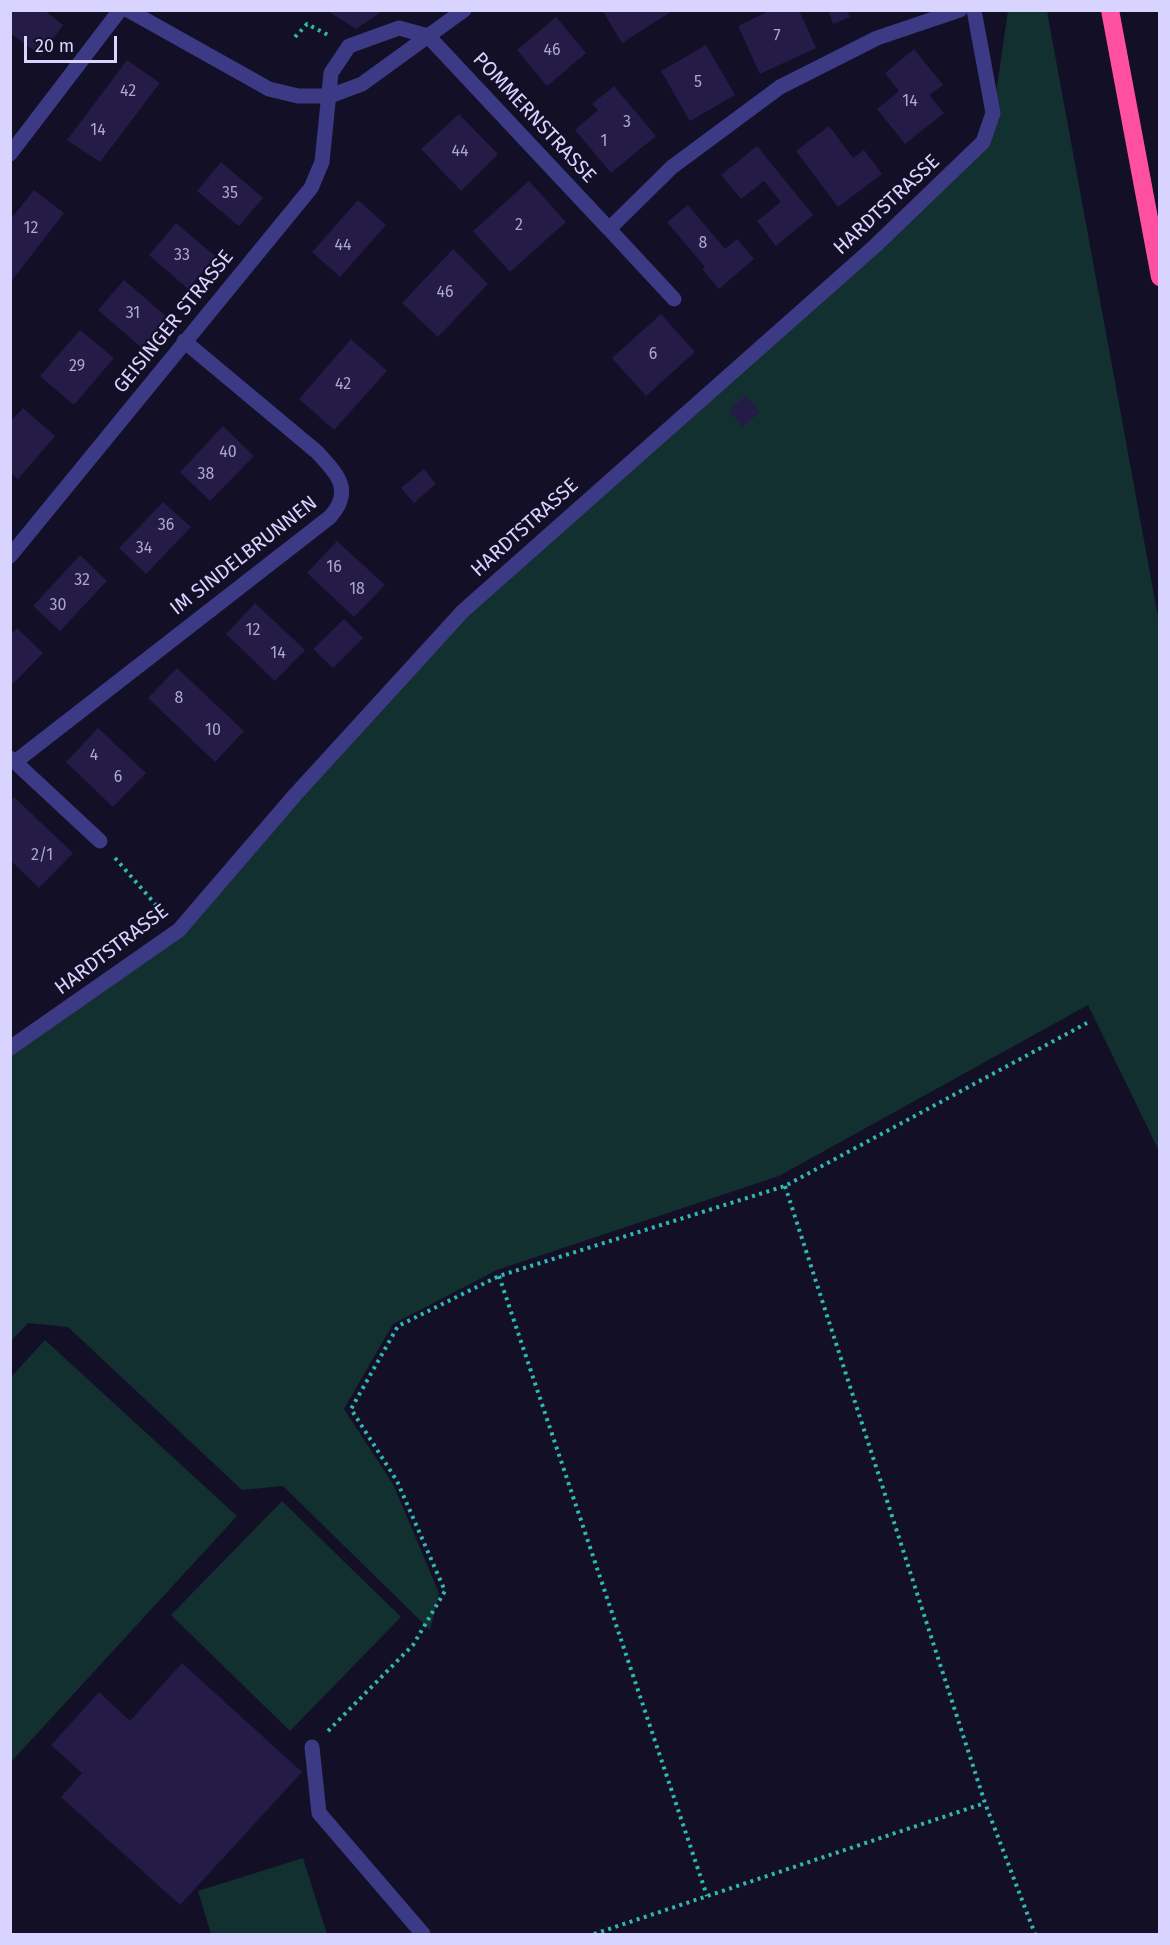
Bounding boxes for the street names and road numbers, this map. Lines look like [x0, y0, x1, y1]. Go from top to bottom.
street label: POMMERNSTRASSE [467, 48, 601, 188]
street label: HARDTSTRASSE [829, 150, 945, 260]
street label: GEISINGER STRASSE [109, 246, 239, 398]
street label: HARDTSTRASSE [466, 474, 584, 582]
street label: IM SINDELBRUNNEN [166, 491, 322, 621]
street label: HARDTSTRASSE [51, 900, 173, 1000]

